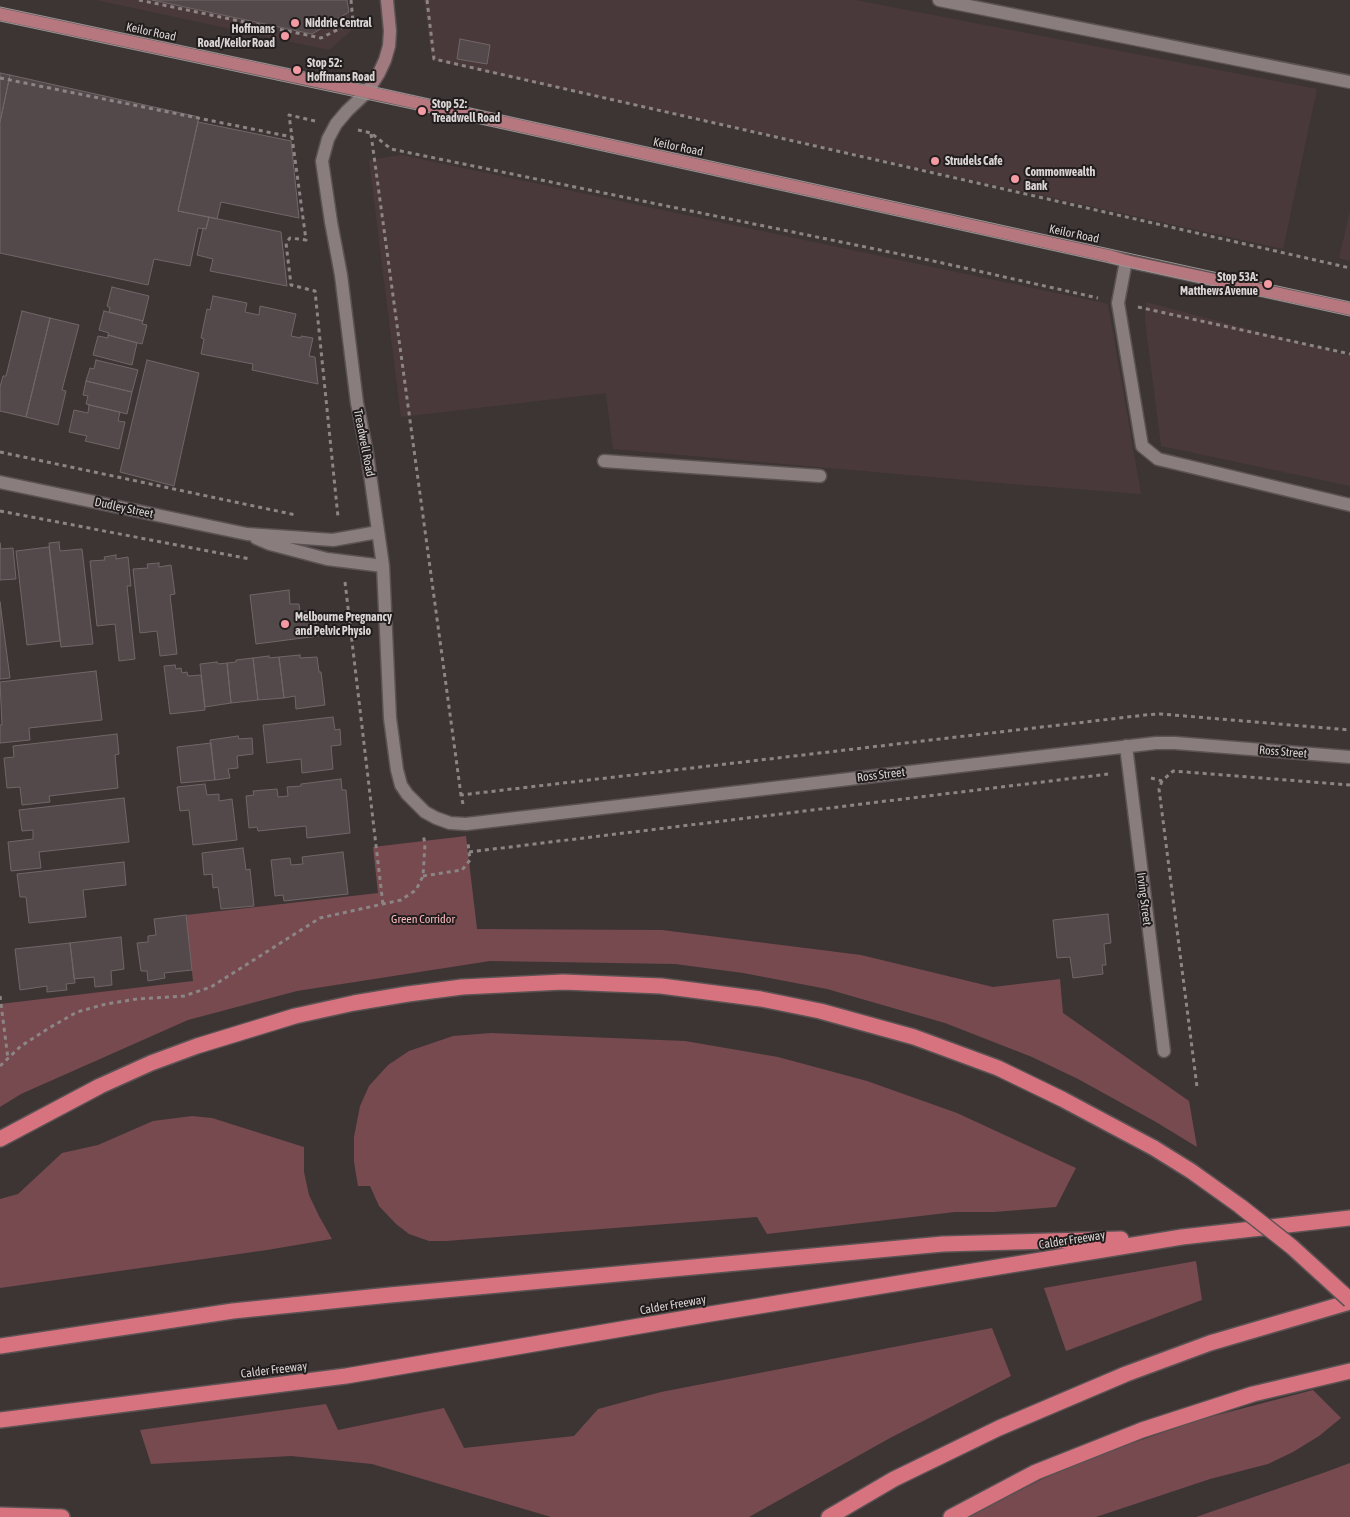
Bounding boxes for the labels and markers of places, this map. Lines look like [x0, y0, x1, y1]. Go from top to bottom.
place label: Niddrie Central [305, 16, 372, 30]
marker: Niddrie Central [289, 17, 301, 29]
place label: Hoffmans Road/Keilor Road [197, 22, 275, 50]
marker: Hoffmans Road/Keilor Road [279, 30, 291, 42]
place label: Stop 52: Hoffmans Road [307, 56, 375, 84]
marker: Stop 52: Hoffmans Road [291, 64, 303, 76]
place label: Stop 52: Treadwell Road [432, 97, 500, 125]
marker: Stop 52: Treadwell Road [416, 105, 428, 117]
place label: Strudels Cafe [945, 154, 1003, 168]
marker: Strudels Cafe [929, 155, 941, 167]
place label: Commonwealth Bank [1025, 165, 1095, 193]
marker: Commonwealth Bank [1009, 173, 1021, 185]
place label: Stop 53A: Matthews Avenue [1180, 270, 1258, 298]
marker: Stop 53A: Matthews Avenue [1262, 278, 1274, 290]
place label: Melbourne Pregnancy and Pelvic Physio [295, 610, 392, 638]
marker: Melbourne Pregnancy and Pelvic Physio [279, 618, 291, 630]

